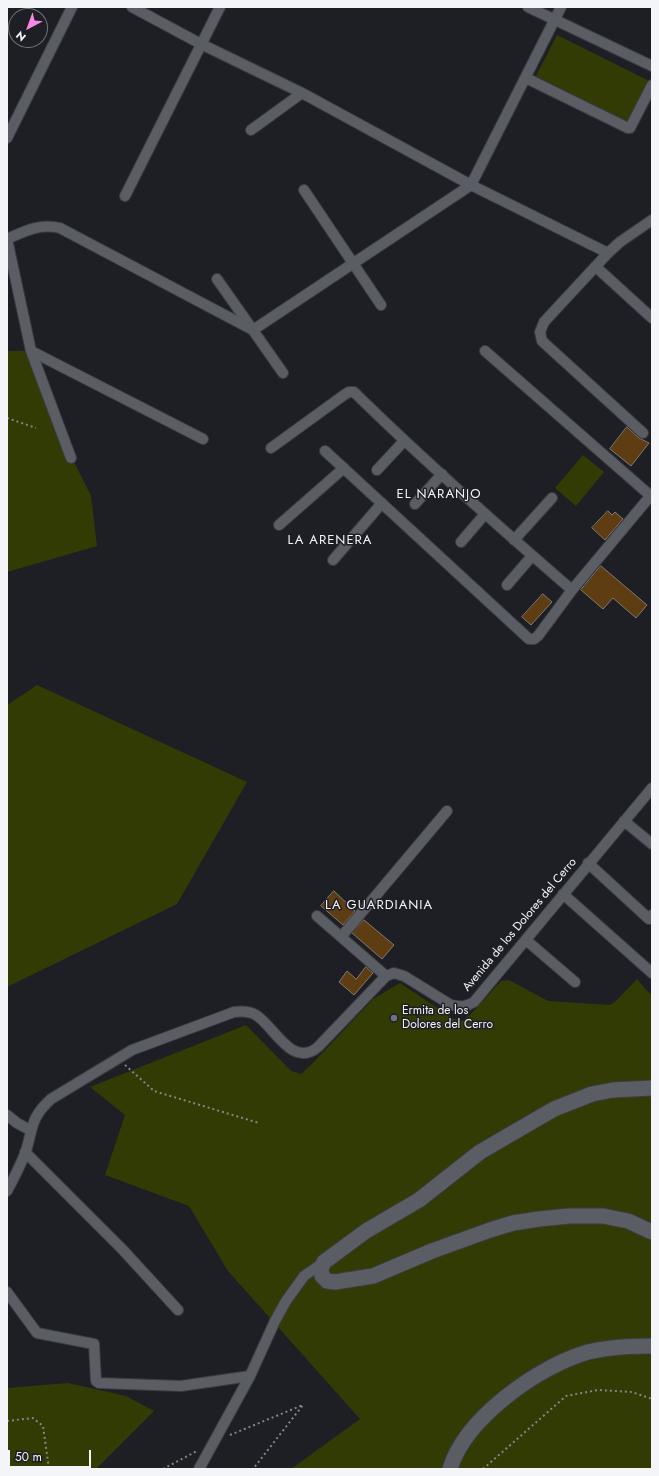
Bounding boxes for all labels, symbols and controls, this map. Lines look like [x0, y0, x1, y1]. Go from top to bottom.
north arrow [8, 8, 48, 48]
text: N [12, 27, 29, 45]
district label: EL NARANJO [397, 487, 481, 503]
district label: LA ARENERA [288, 533, 372, 549]
street label: Avenida de los Dolores del Cerro [460, 855, 580, 995]
district label: LA GUARDIANIA [325, 898, 433, 914]
place label: Ermita de los Dolores del Cerro [402, 1004, 493, 1032]
marker: Ermita de los Dolores del Cerro [389, 1013, 399, 1023]
scale bar [10, 1442, 93, 1468]
text: 50 m [15, 1448, 42, 1466]

